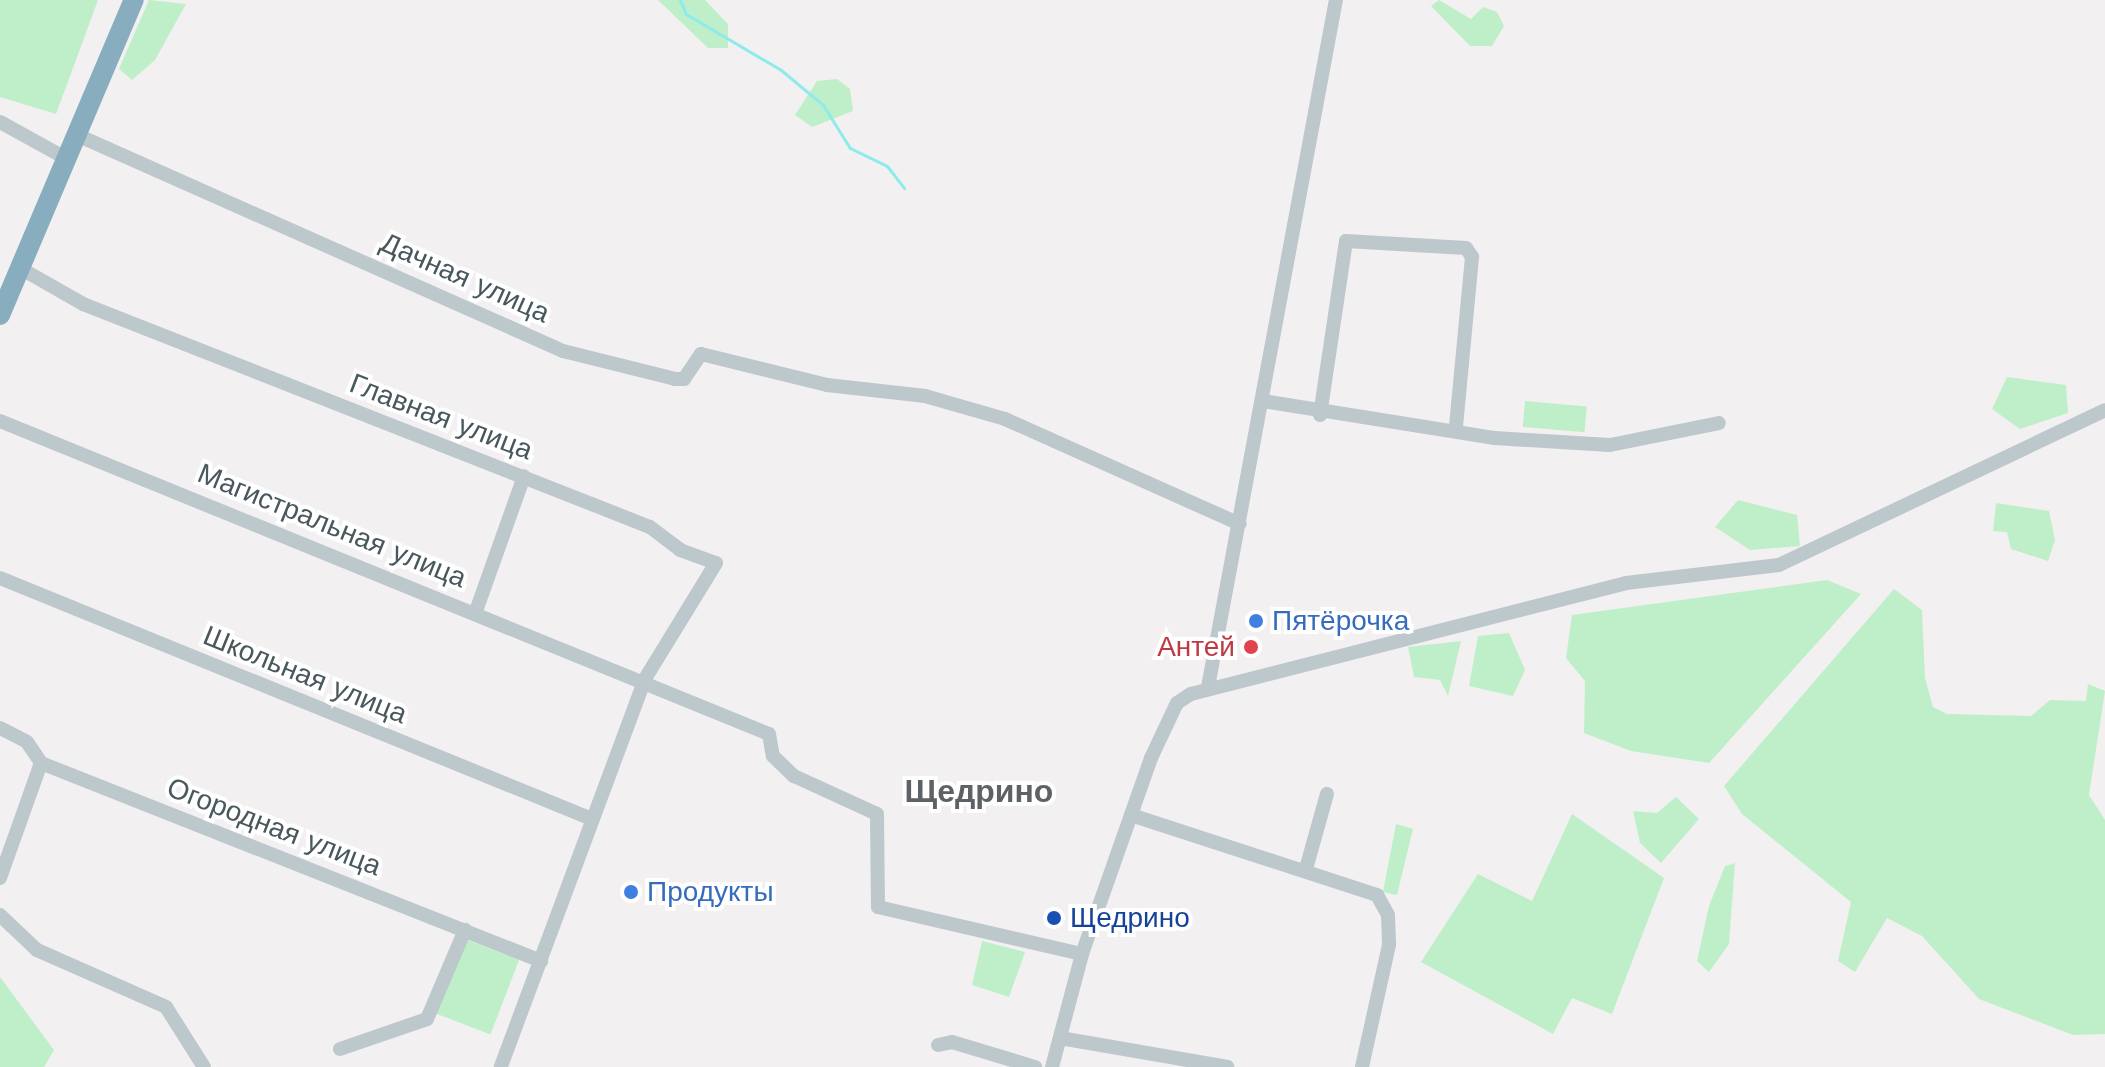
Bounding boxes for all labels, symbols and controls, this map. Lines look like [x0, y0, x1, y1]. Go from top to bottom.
street label: Дачная улица [375, 226, 555, 330]
street label: Главная улица [345, 367, 537, 467]
street label: Магистральная улица [193, 457, 471, 595]
place label: Пятёрочка [1272, 604, 1409, 638]
marker: Пятёрочка [1247, 612, 1265, 630]
street label: Школьная улица [198, 619, 412, 731]
place label: Антей [1157, 630, 1235, 664]
marker: Антей [1242, 638, 1260, 656]
street label: Огородная улица [162, 771, 386, 883]
district label: Щедрино [905, 772, 1053, 810]
place label: Продукты [647, 875, 774, 909]
marker: Продукты [622, 883, 640, 901]
place label: Щедрино [1070, 901, 1190, 935]
marker: Щедрино [1045, 909, 1063, 927]

